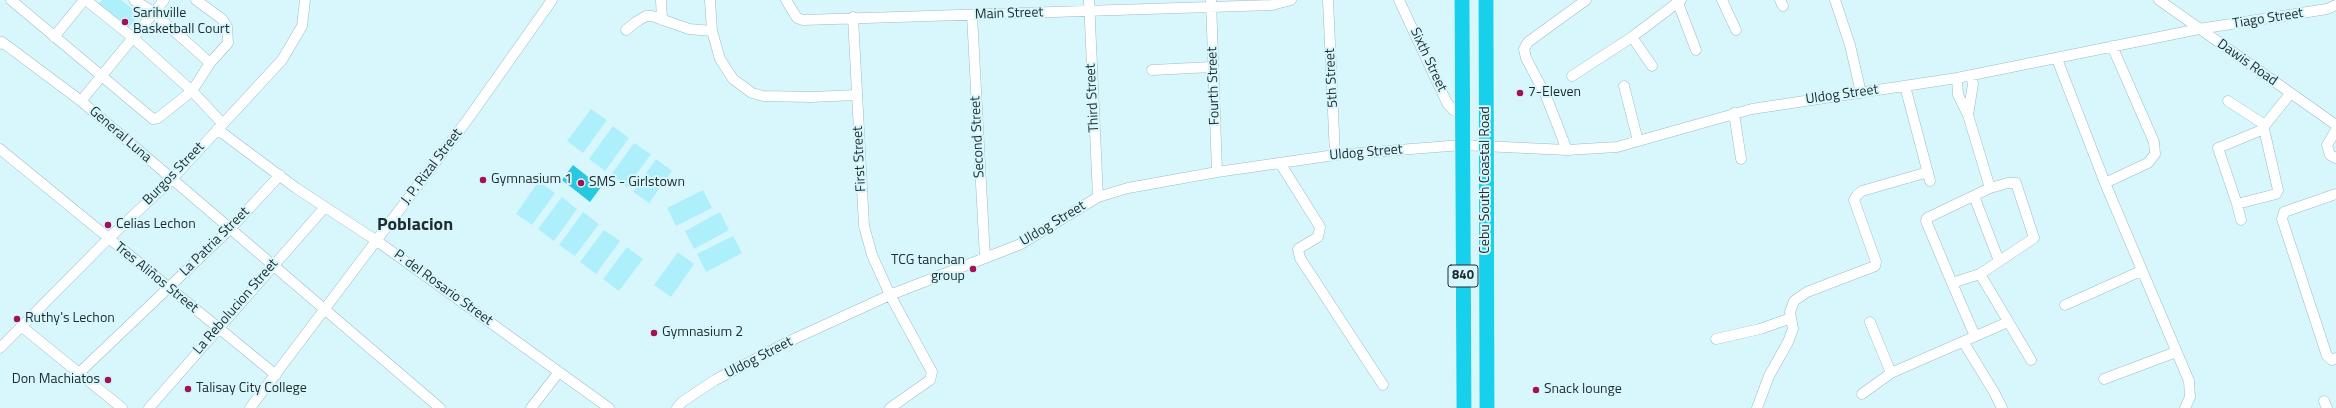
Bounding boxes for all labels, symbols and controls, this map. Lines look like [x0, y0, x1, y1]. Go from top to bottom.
street label: Main Street [974, 4, 1044, 24]
street label: Tiago Street [2232, 5, 2304, 33]
place label: Sarihville Basketball Court [133, 6, 230, 38]
marker: Sarihville Basketball Court [120, 17, 130, 27]
street label: Sixth Street [1406, 25, 1450, 95]
street label: Dawis Road [2214, 36, 2280, 90]
street label: Fourth Street [1204, 47, 1224, 125]
street label: 5th Street [1322, 48, 1342, 108]
street label: Third Street [1083, 63, 1103, 133]
street label: Uldog Street [1804, 82, 1880, 108]
place label: 7-Eleven [1528, 85, 1581, 101]
marker: 7-Eleven [1515, 88, 1525, 98]
street label: Second Street [967, 96, 989, 178]
street label: General Luna [85, 103, 155, 167]
street label: Cebu South Coastal Road [1478, 106, 1494, 254]
street label: J. P. Rizal Street [398, 126, 466, 208]
street label: First Street [850, 126, 870, 192]
street label: Burgos Street [140, 139, 208, 209]
street label: Uldog Street [1329, 141, 1403, 165]
place label: Gymnasium 1 [491, 172, 572, 188]
marker: Gymnasium 1 [478, 175, 488, 185]
place label: SMS - Girlstown [589, 175, 685, 191]
marker: SMS - Girlstown [576, 178, 586, 188]
street label: Uldog Street [1017, 198, 1089, 250]
street label: La Patria Street [177, 204, 253, 280]
district label: Poblacion [377, 215, 453, 237]
place label: Celias Lechon [116, 217, 196, 233]
marker: Celias Lechon [103, 220, 113, 230]
street label: Tres Aliños Street [111, 239, 201, 317]
street label: P. del Rosario Street [390, 247, 496, 329]
place label: TCG tanchan group [891, 253, 965, 286]
street label: La Rebolucion Street [190, 256, 282, 358]
marker: TCG tanchan group [968, 264, 978, 274]
road number: 840 [1448, 265, 1478, 287]
place label: Ruthy's Lechon [25, 311, 115, 327]
marker: Ruthy's Lechon [12, 314, 22, 324]
place label: Gymnasium 2 [662, 325, 743, 341]
marker: Gymnasium 2 [649, 328, 659, 338]
street label: Uldog Street [722, 334, 796, 382]
place label: Don Machiatos [12, 372, 100, 388]
marker: Don Machiatos [103, 375, 113, 385]
place label: Talisay City College [196, 381, 307, 397]
place label: Snack lounge [1544, 382, 1622, 398]
marker: Talisay City College [183, 384, 193, 394]
marker: Snack lounge [1531, 385, 1541, 395]

